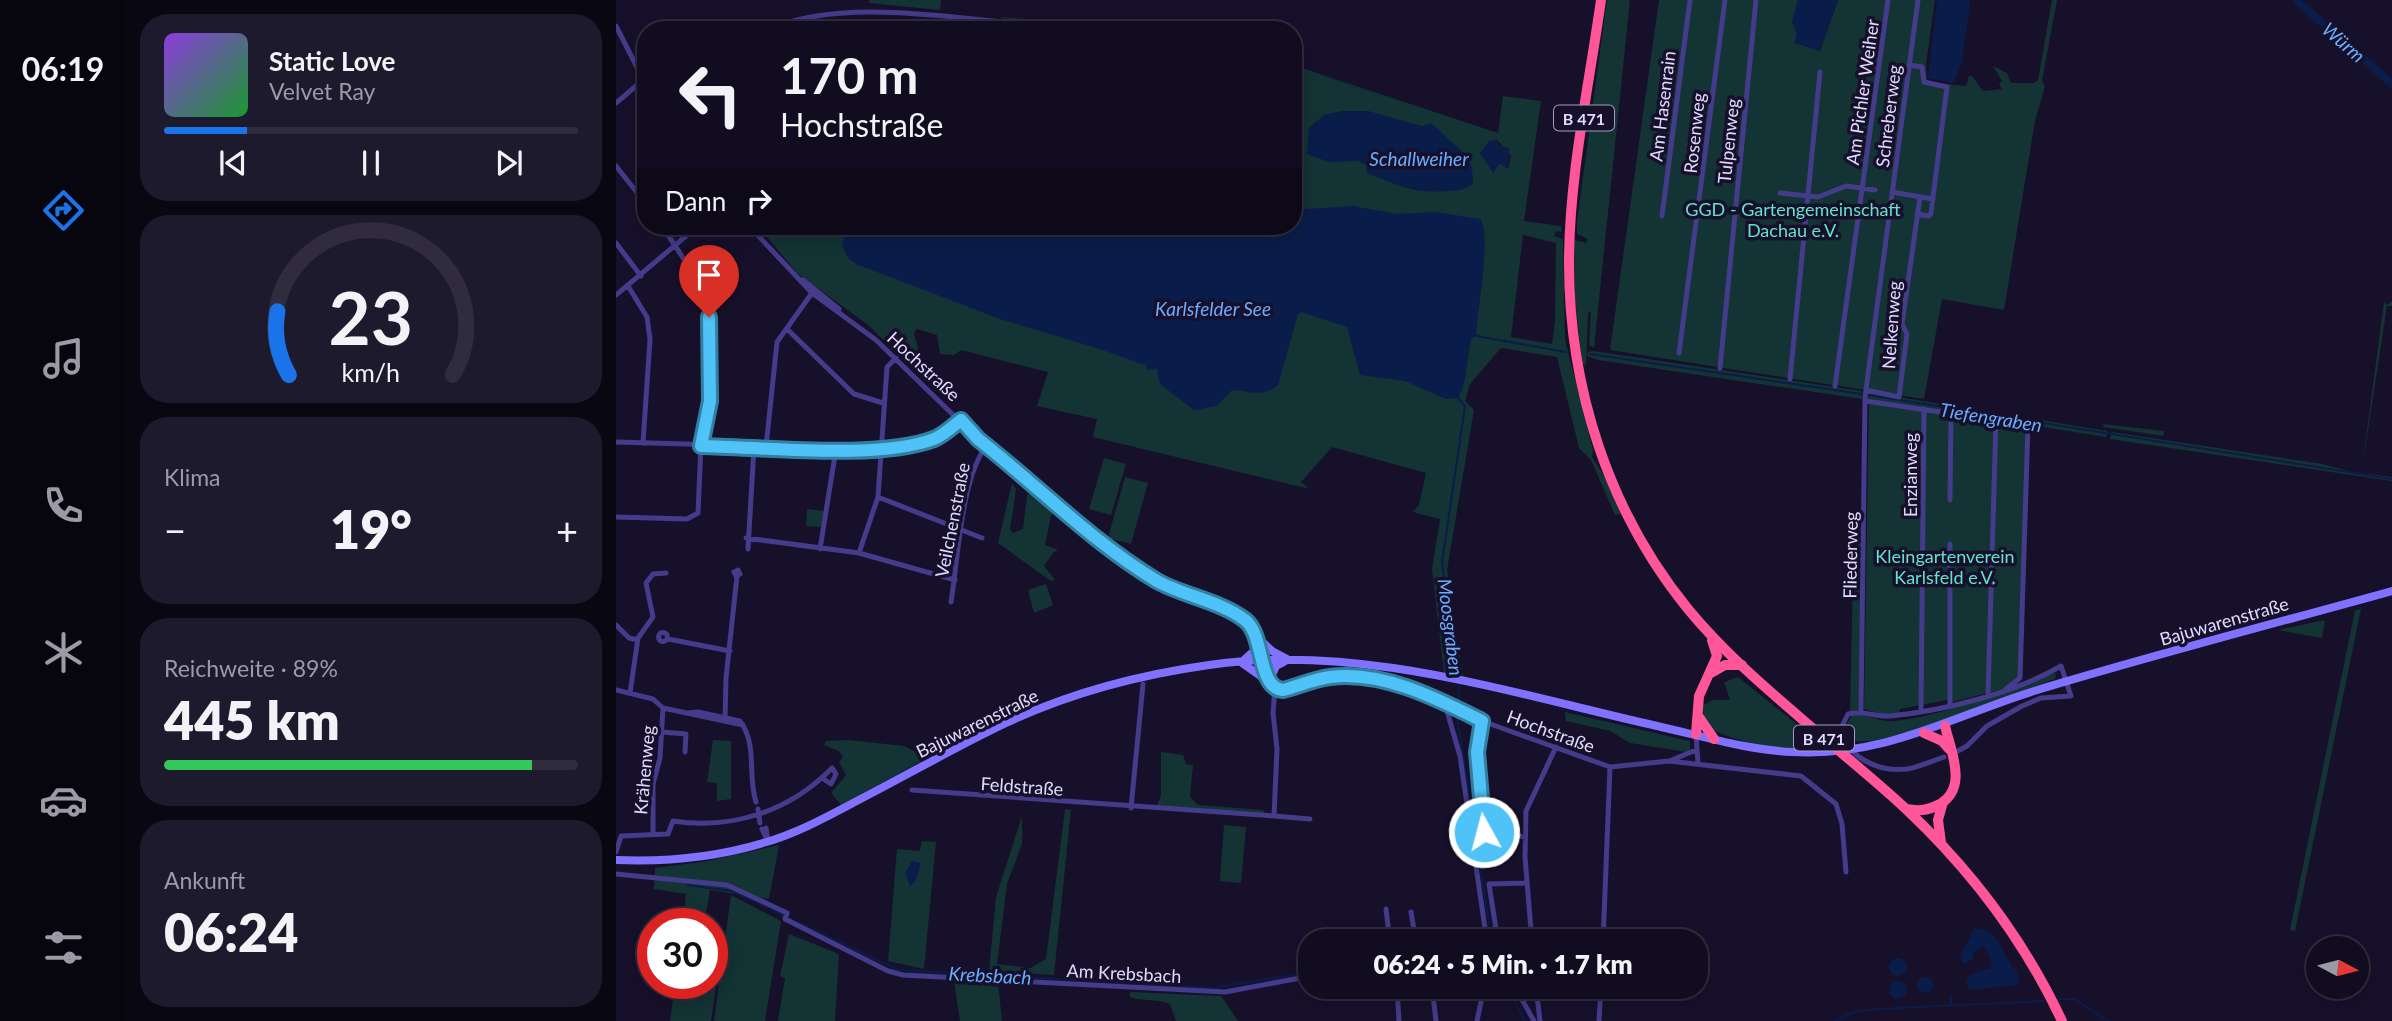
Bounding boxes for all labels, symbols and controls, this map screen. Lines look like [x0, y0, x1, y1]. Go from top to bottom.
street label: Am Pichler Weiher [1841, 17, 1883, 166]
water label: Würm [2318, 17, 2370, 67]
text: Static Love [269, 45, 396, 77]
text: 170 m [780, 46, 918, 104]
text: 06:19 [22, 49, 104, 88]
icon: left [665, 49, 756, 140]
street label: Am Hasenrain [1644, 50, 1680, 162]
street label: Schreberweg [1871, 64, 1905, 168]
text: Velvet Ray [269, 77, 375, 105]
street label: Rosenweg [1679, 92, 1709, 174]
street label: Tulpenweg [1713, 97, 1743, 185]
text: Hochstraße [780, 105, 943, 144]
road number: B 471 [1554, 106, 1614, 130]
icon: previous [214, 144, 252, 182]
icon: pause [352, 144, 390, 182]
icon: next [490, 144, 528, 182]
water label: Schallweiher [1369, 147, 1469, 170]
icon: right [740, 182, 778, 220]
text: Dann [665, 185, 726, 217]
icon: directions [39, 186, 88, 235]
park label: GGD - Gartengemeinschaft Dachau e.V. [1685, 198, 1901, 241]
pin [679, 245, 739, 317]
icon: arrive [690, 256, 728, 294]
text: 23 [329, 274, 413, 362]
street label: Nelkenweg [1877, 280, 1905, 370]
water label: Karlsfelder See [1155, 297, 1271, 320]
street label: Hochstraße [883, 327, 965, 405]
icon: music [39, 334, 88, 383]
text: km/h [342, 357, 400, 387]
water label: Tiefengraben [1938, 398, 2044, 436]
street label: Enzianweg [1899, 433, 1921, 517]
street label: Veilchenstraße [930, 461, 974, 579]
text: Klima [164, 463, 221, 491]
icon: phone [39, 481, 88, 530]
text: 19° [330, 498, 412, 560]
text: − [164, 507, 186, 553]
text: + [556, 507, 578, 553]
street label: Fliederweg [1838, 511, 1862, 599]
park label: Kleingartenverein Karlsfeld e.V. [1875, 545, 2015, 588]
water label: Moosgraben [1434, 577, 1468, 677]
street label: Bajuwarenstraße [2157, 592, 2291, 650]
icon: climate [39, 628, 88, 677]
text: Reichweite · 89% [164, 654, 338, 682]
street label: Bajuwarenstraße [912, 684, 1042, 762]
text: 445 km [164, 689, 340, 751]
street label: Hochstraße [1504, 705, 1598, 757]
street label: Krähenweg [629, 724, 659, 816]
road number: B 471 [1794, 726, 1854, 750]
street label: Feldstraße [980, 772, 1064, 800]
icon: car [39, 776, 88, 825]
position arrow [1447, 795, 1521, 869]
text: Ankunft [164, 866, 245, 894]
text: 06:24 [164, 901, 298, 963]
speed limit sign: 30 [637, 908, 728, 999]
icon: filters [39, 923, 88, 972]
north arrow [2306, 936, 2370, 999]
map controls [2306, 936, 2369, 999]
text: 06:24 · 5 Min. · 1.7 km [1373, 948, 1633, 980]
street label: Am Krebsbach [1066, 959, 1182, 987]
water label: Krebsbach [948, 961, 1032, 989]

